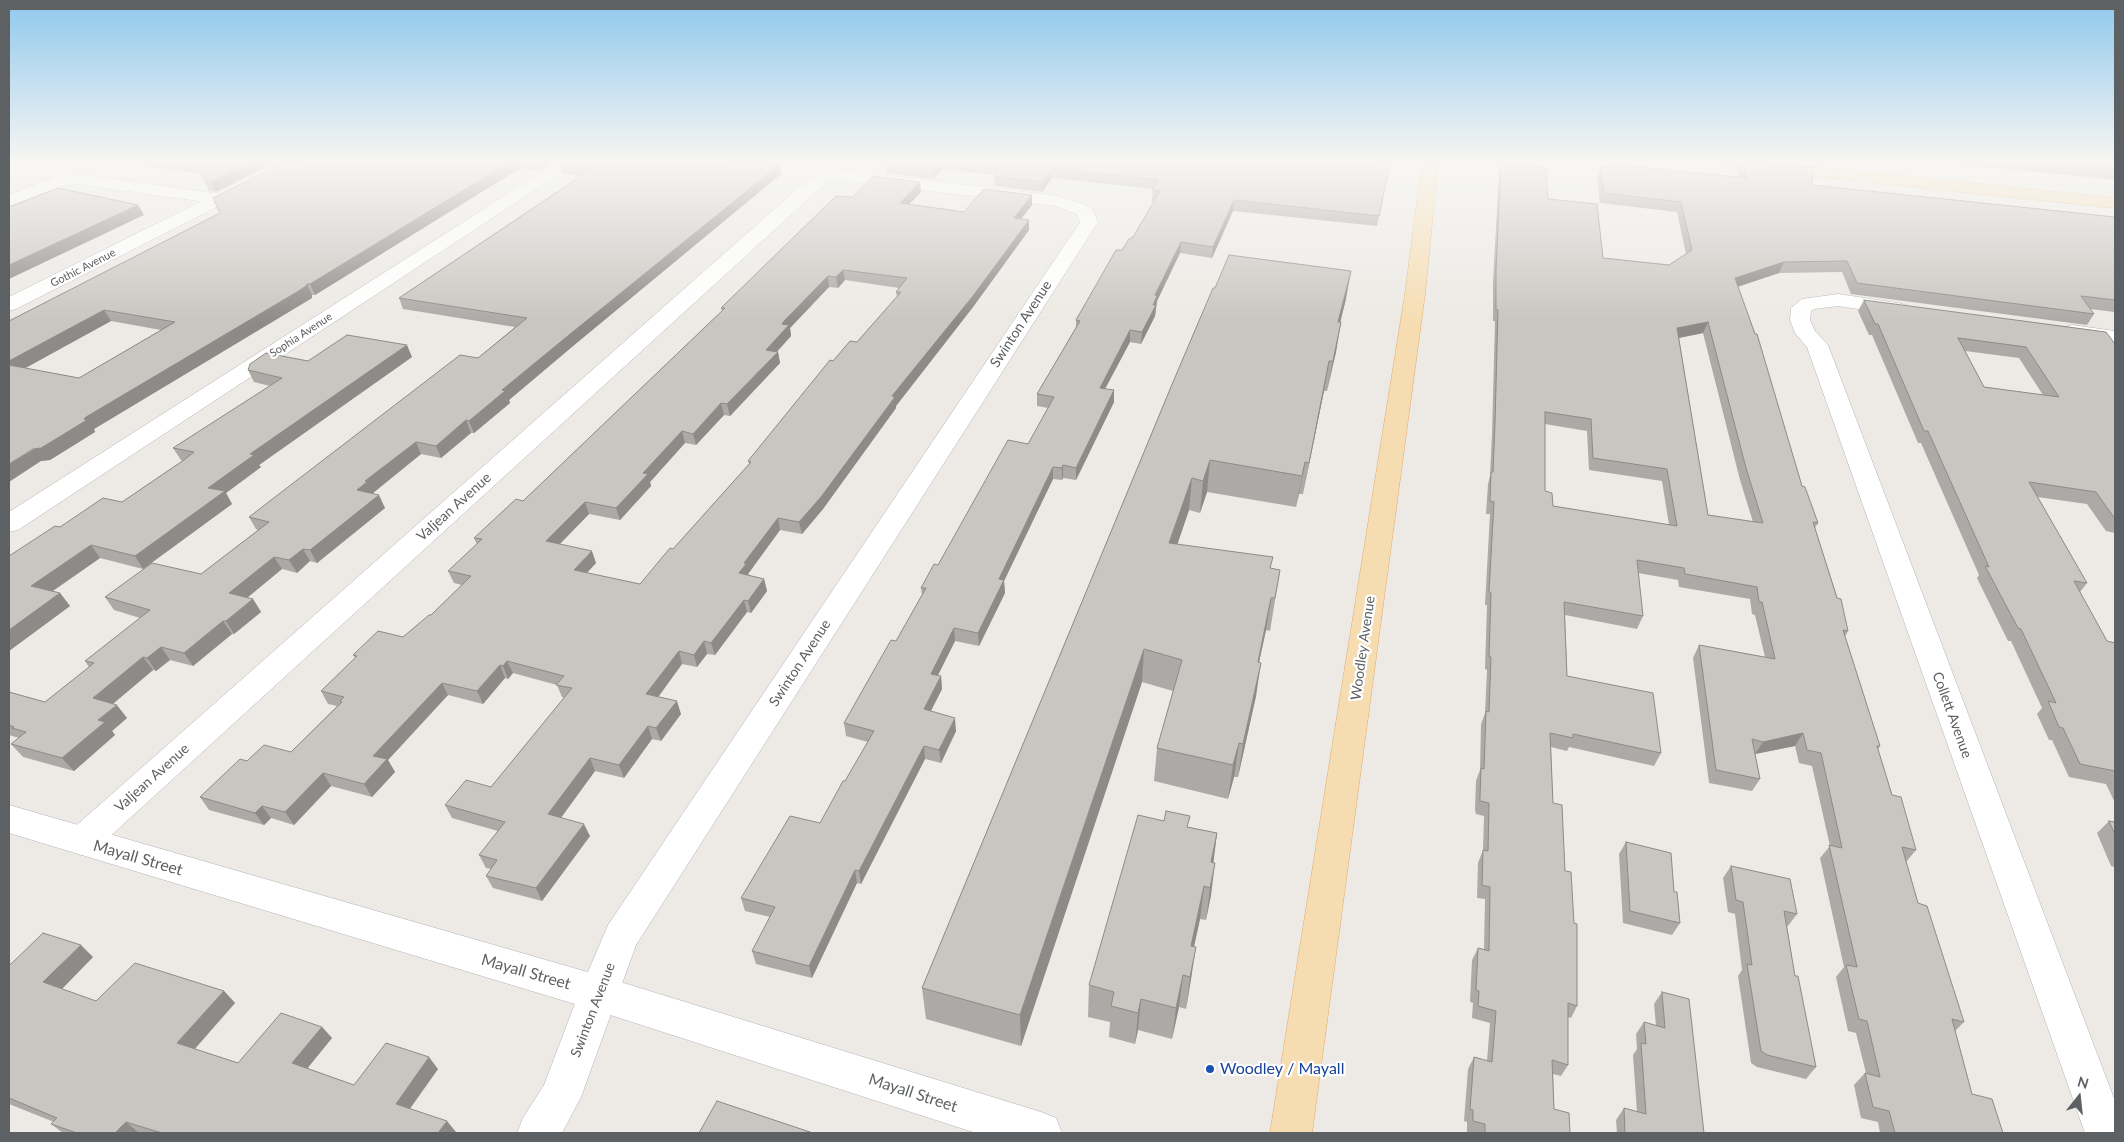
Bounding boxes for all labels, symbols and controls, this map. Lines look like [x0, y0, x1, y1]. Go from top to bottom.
street label: Gothic Avenue [48, 246, 118, 290]
street label: Swinton Avenue [987, 277, 1055, 371]
street label: Sophia Avenue [267, 310, 335, 360]
street label: Valjean Avenue [413, 469, 495, 545]
street label: Woodley Avenue [1347, 595, 1379, 701]
street label: Swinton Avenue [766, 616, 834, 710]
street label: Collett Avenue [1929, 670, 1975, 760]
street label: Valjean Avenue [111, 740, 193, 816]
street label: Mayall Street [91, 836, 185, 880]
street label: Mayall Street [479, 950, 573, 994]
street label: Swinton Avenue [567, 960, 619, 1060]
place label: Woodley / Mayall [1220, 1059, 1344, 1079]
marker: Woodley / Mayall [1204, 1063, 1216, 1075]
street label: Mayall Street [866, 1070, 960, 1116]
north arrow [2054, 1072, 2104, 1122]
text: N [2076, 1072, 2091, 1092]

